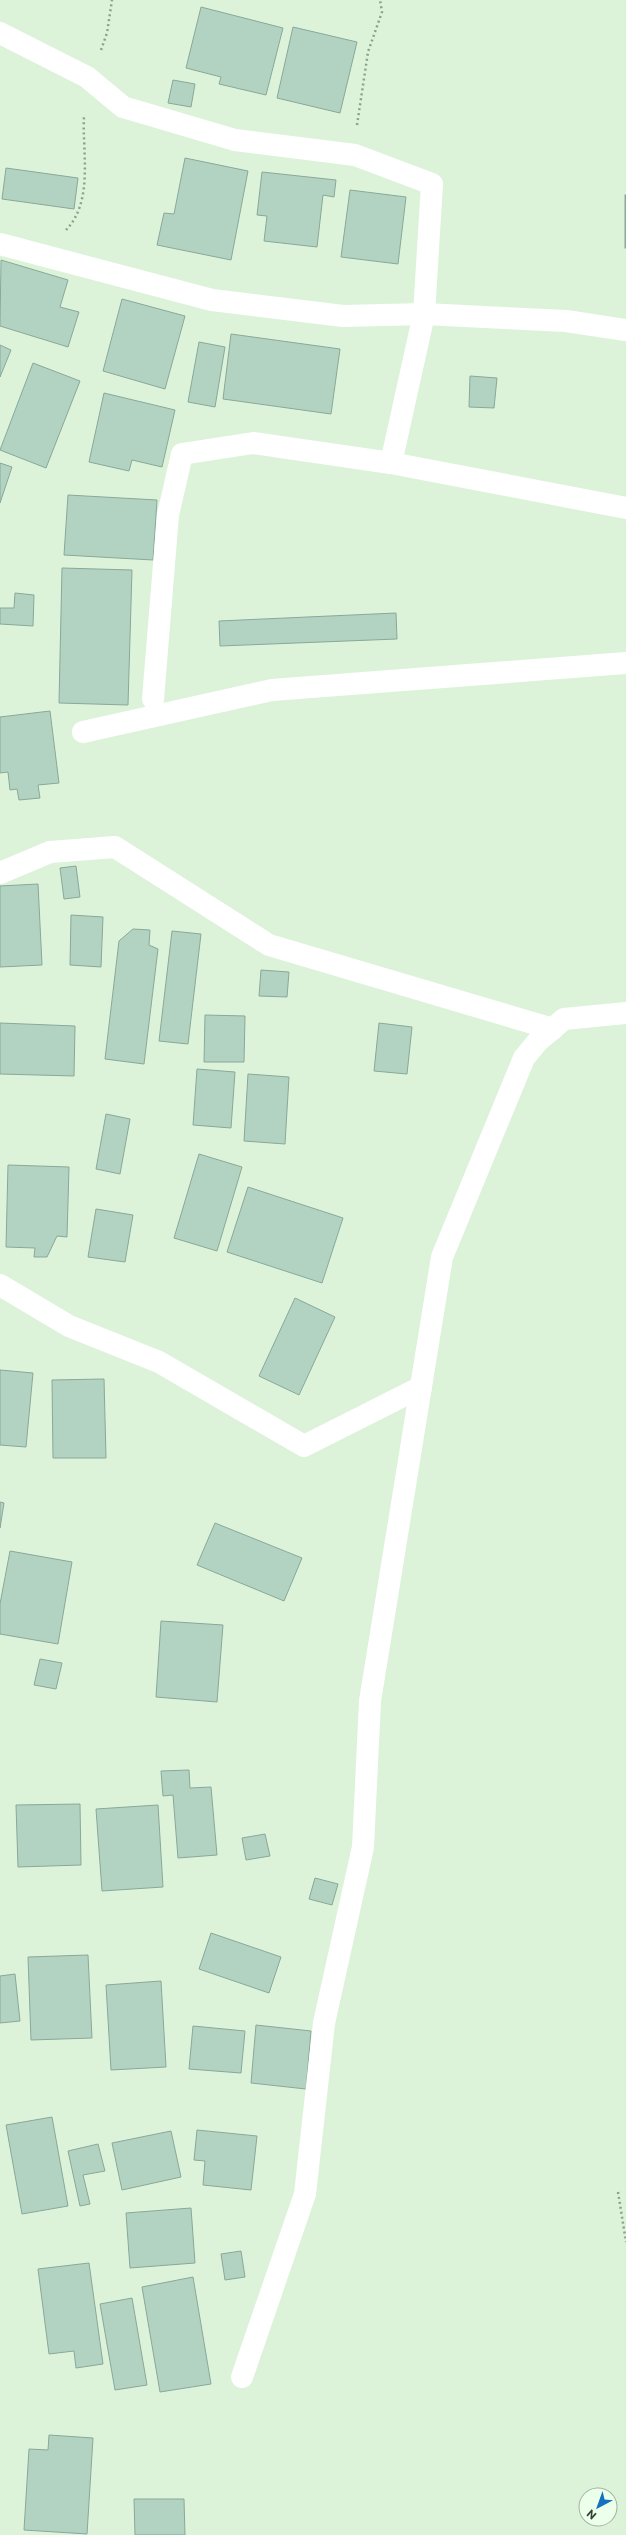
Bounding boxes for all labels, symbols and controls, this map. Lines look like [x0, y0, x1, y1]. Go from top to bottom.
north arrow [578, 2487, 618, 2527]
text: N [584, 2507, 598, 2523]

